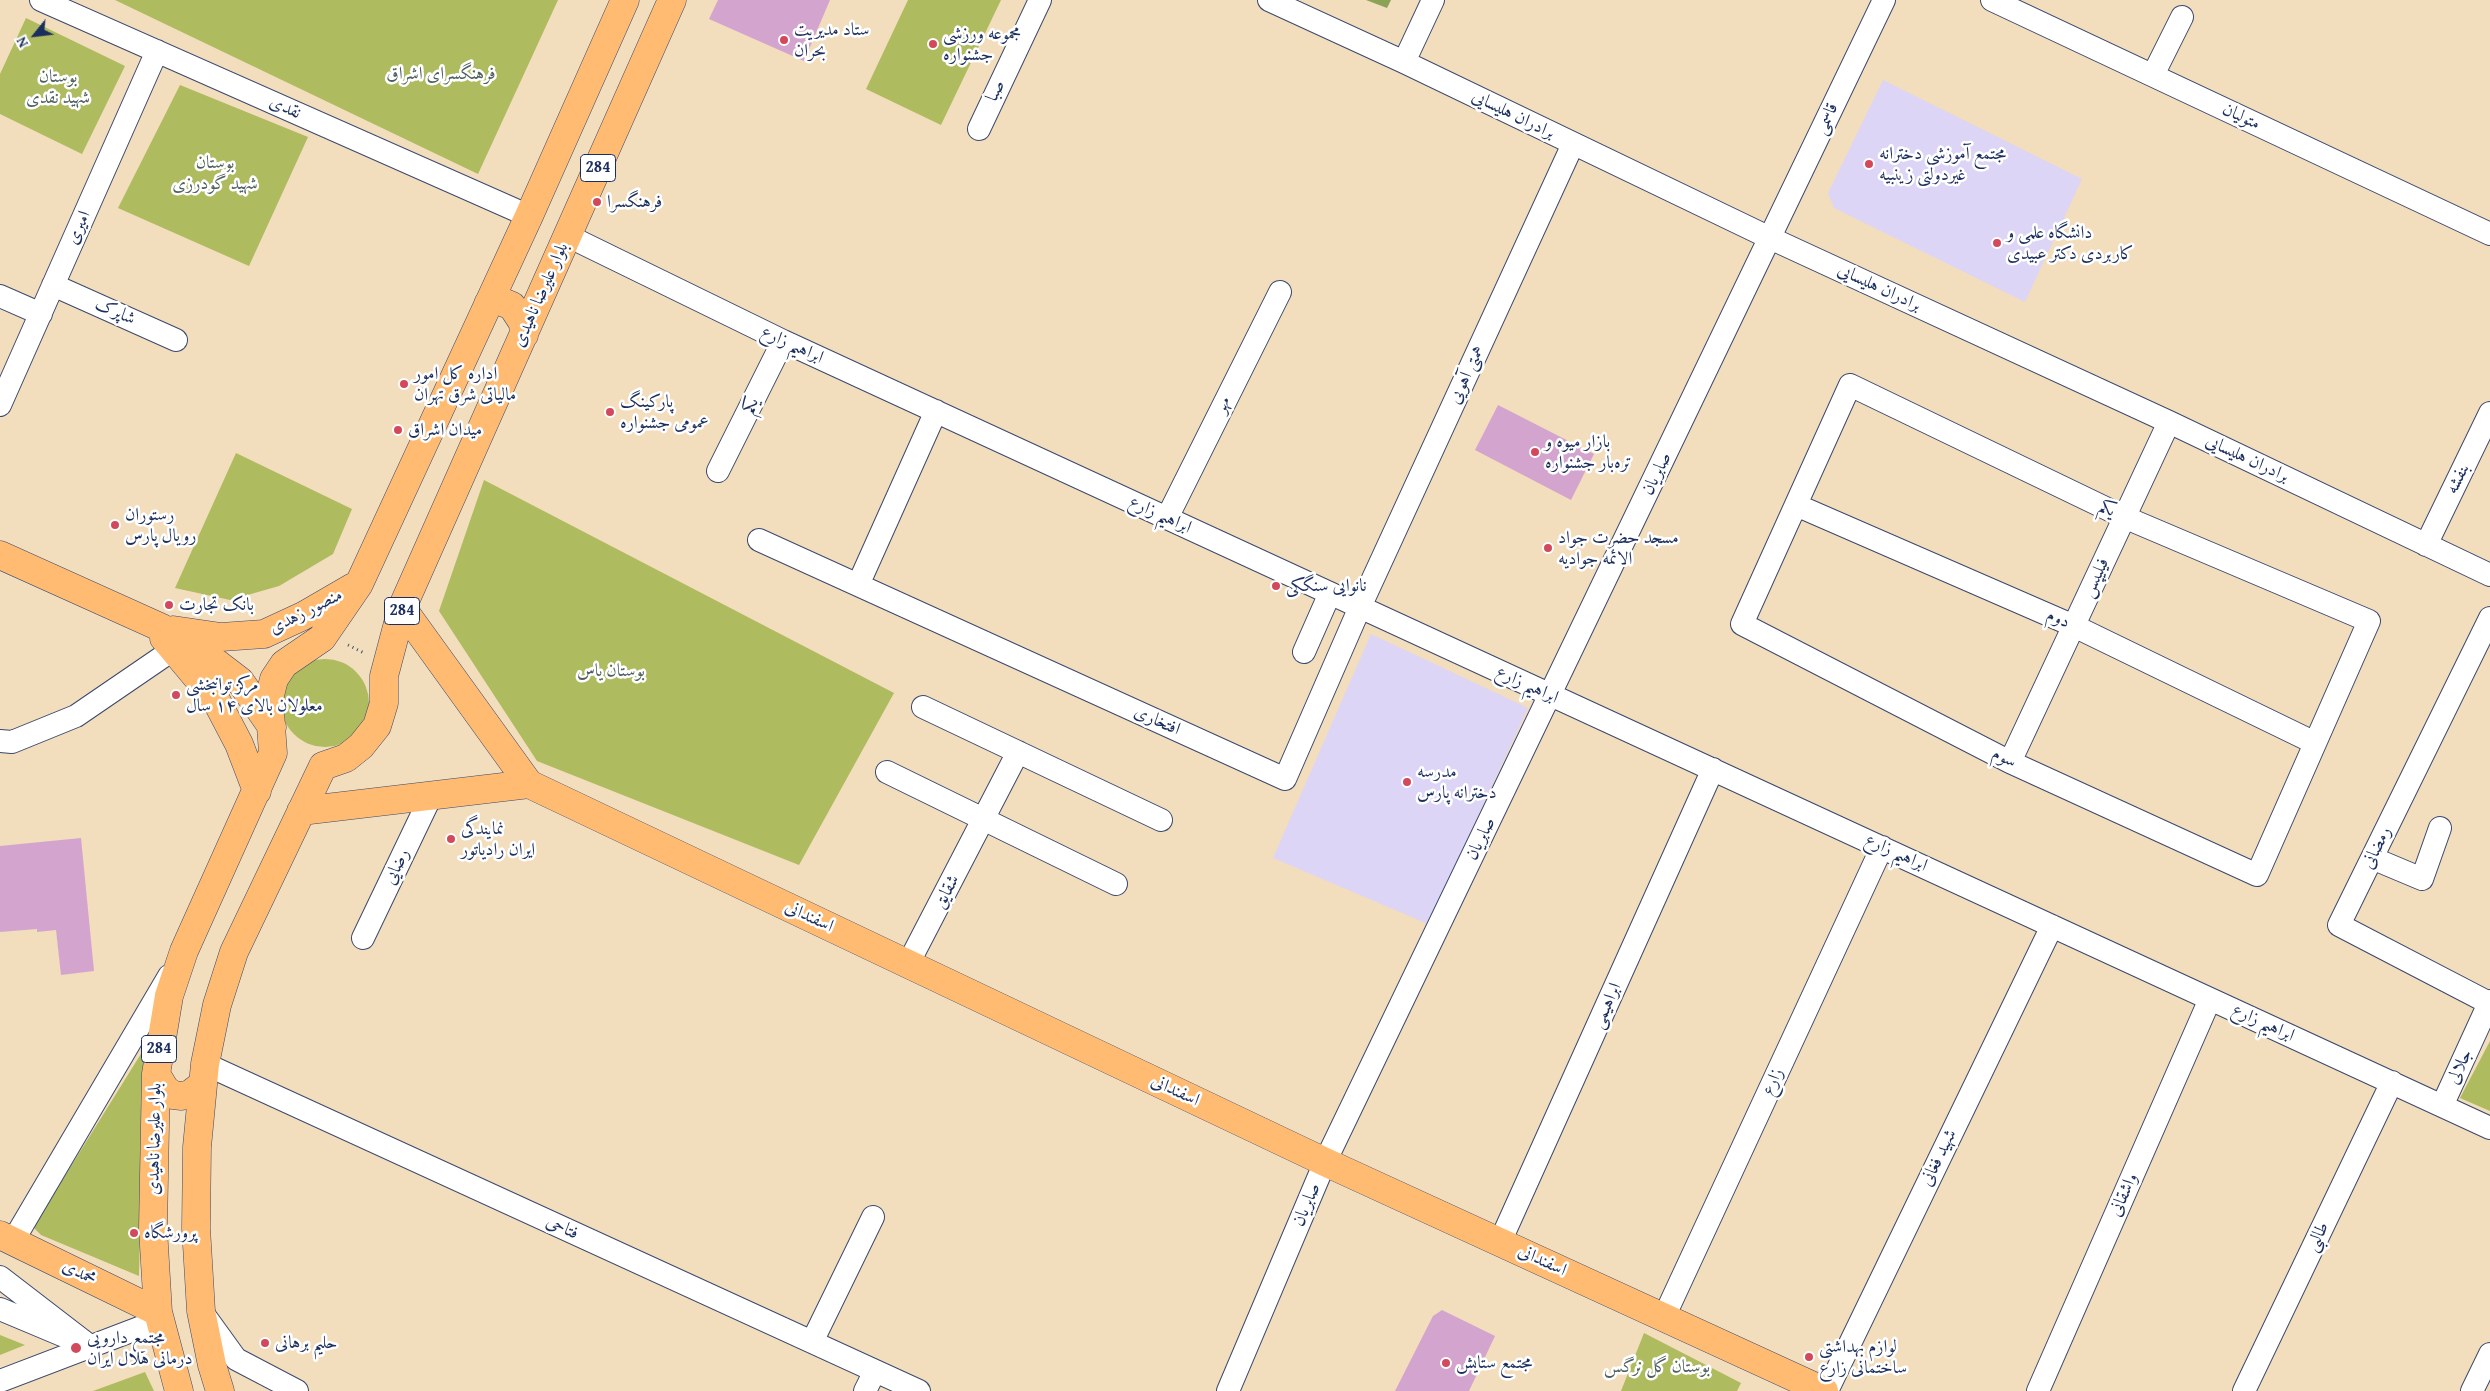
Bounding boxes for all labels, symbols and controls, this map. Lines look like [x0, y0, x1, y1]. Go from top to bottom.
north arrow [10, 10, 60, 60]
place label: ستاد مدیریت بحران [794, 19, 870, 62]
place label: مجموعه ورزشی جشنواره [943, 23, 1021, 66]
text: N [11, 33, 33, 51]
marker: ستاد مدیریت بحران [778, 34, 790, 46]
marker: مجموعه ورزشی جشنواره [927, 38, 939, 50]
park label: فرهنگسرای اشراق [386, 63, 496, 85]
park label: بوستان شهید نقدی [26, 66, 90, 108]
street label: صبا [982, 77, 1010, 105]
street label: برادران هلیسایی [1468, 86, 1558, 144]
street label: نقدی [266, 92, 304, 124]
street label: متولیان [2219, 99, 2263, 135]
street label: قاسمی [1810, 100, 1844, 138]
place label: مجتمع آموزشی دخترانه غیردولتی زینبیه [1879, 143, 2006, 186]
park label: بوستان شهید گودرزی [172, 152, 258, 194]
road number: 284 [580, 154, 616, 182]
marker: مجتمع آموزشی دخترانه غیردولتی زینبیه [1863, 158, 1875, 170]
place label: فرهنگسرا [607, 191, 662, 213]
marker: فرهنگسرا [591, 196, 603, 208]
street label: امیری [62, 208, 96, 248]
place label: دانشگاه علمی و کاربردی دکتر عبیدی [2007, 222, 2134, 264]
marker: دانشگاه علمی و کاربردی دکتر عبیدی [1991, 237, 2003, 249]
street label: بلوار علیرضا ناهیدی [508, 239, 574, 351]
street label: برادران هلیسایی [1834, 259, 1924, 317]
street label: شاپرک [91, 294, 139, 330]
street label: ابراهیم زارع [757, 321, 827, 369]
street label: همتی آهویی [1444, 342, 1490, 408]
place label: اداره کل امور مالیاتی شرق تهران [414, 363, 516, 406]
marker: اداره کل امور مالیاتی شرق تهران [398, 378, 410, 390]
place label: پارکینگ عمومی جشنواره [620, 391, 709, 434]
street label: مهر [1210, 393, 1236, 417]
street label: یکم [738, 394, 764, 418]
marker: پارکینگ عمومی جشنواره [604, 406, 616, 418]
place label: میدان اشراق [408, 419, 482, 441]
marker: میدان اشراق [392, 424, 404, 436]
street label: برادران هلیسایی [2202, 430, 2292, 488]
place label: بازار میوه و تره‌بار جشنواره [1545, 431, 1632, 474]
marker: بازار میوه و تره‌بار جشنواره [1529, 446, 1541, 458]
street label: صابریان [1637, 449, 1677, 499]
street label: بنفشه [2441, 460, 2475, 498]
street label: ابراهیم زارع [1125, 491, 1195, 539]
street label: یکم [2095, 496, 2119, 522]
place label: رستوران رویال پارس [125, 504, 197, 546]
marker: رستوران رویال پارس [109, 519, 121, 531]
place label: مسجد حضرت جواد الائمه جوادیه [1558, 527, 1679, 570]
marker: مسجد حضرت جواد الائمه جوادیه [1542, 542, 1554, 554]
street label: فیلیپس [2077, 555, 2115, 601]
place label: نانوایی سنگکی [1286, 575, 1367, 597]
marker: نانوایی سنگکی [1270, 580, 1282, 592]
street label: منصور زهدی [266, 584, 346, 640]
place label: بانک تجارت [179, 594, 254, 616]
road number: 284 [384, 598, 420, 624]
marker: بانک تجارت [163, 599, 175, 611]
street label: دوم [2043, 604, 2073, 634]
park label: بوستان یاس [577, 660, 645, 682]
street label: ابراهیم زارع [1492, 661, 1562, 709]
place label: مرکز توانبخشی معلولان بالای ۱۴ سال [186, 674, 323, 716]
marker: مرکز توانبخشی معلولان بالای ۱۴ سال [170, 689, 182, 701]
street label: افتخاری [1131, 701, 1183, 741]
street label: سوم [1988, 743, 2020, 773]
place label: مدرسه دخترانه پارس [1417, 761, 1497, 804]
marker: مدرسه دخترانه پارس [1401, 776, 1413, 788]
street label: صابریان [1461, 814, 1501, 864]
place label: نمایندگی ایران رادیاتور [461, 818, 535, 861]
street label: رمضانی [2358, 823, 2396, 873]
street label: ابراهیم زارع [1861, 829, 1931, 877]
marker: نمایندگی ایران رادیاتور [445, 833, 457, 845]
street label: رضایی [379, 846, 415, 888]
street label: شقایق [929, 871, 965, 913]
street label: اسفندانی [781, 896, 837, 938]
street label: ابراهیمی [1587, 980, 1627, 1032]
street label: ابراهیم زارع [2228, 999, 2298, 1047]
road number: 284 [142, 1036, 176, 1062]
street label: جلالی [2443, 1046, 2477, 1088]
street label: زارع [1757, 1065, 1789, 1099]
street label: اسفندانی [1147, 1070, 1203, 1112]
street label: بلوار علیرضا ناهیدی [143, 1083, 167, 1195]
street label: شهید فغانی [1916, 1126, 1962, 1190]
street label: واشقانی [2105, 1170, 2143, 1220]
street label: صابریان [1288, 1180, 1326, 1230]
street label: فتاحی [542, 1211, 582, 1245]
street label: طالبی [2302, 1219, 2334, 1255]
place label: پرورشگاه [144, 1222, 197, 1244]
marker: پرورشگاه [128, 1227, 140, 1239]
street label: اسفندانی [1514, 1240, 1570, 1282]
street label: محمدی [58, 1256, 100, 1290]
place label: مجتمع دارویی درمانی هلال ایران [87, 1327, 193, 1370]
place label: حلیم برهانی [275, 1332, 338, 1354]
place label: لوازم بهداشتی ساختمانی زارع [1819, 1336, 1907, 1378]
marker: حلیم برهانی [259, 1337, 271, 1349]
marker: مجتمع دارویی درمانی هلال ایران [69, 1341, 83, 1355]
marker: لوازم بهداشتی ساختمانی زارع [1803, 1351, 1815, 1363]
place label: مجتمع ستایش [1456, 1352, 1532, 1374]
park label: بوستان گل نرگس [1604, 1356, 1710, 1378]
marker: مجتمع ستایش [1440, 1357, 1452, 1369]

